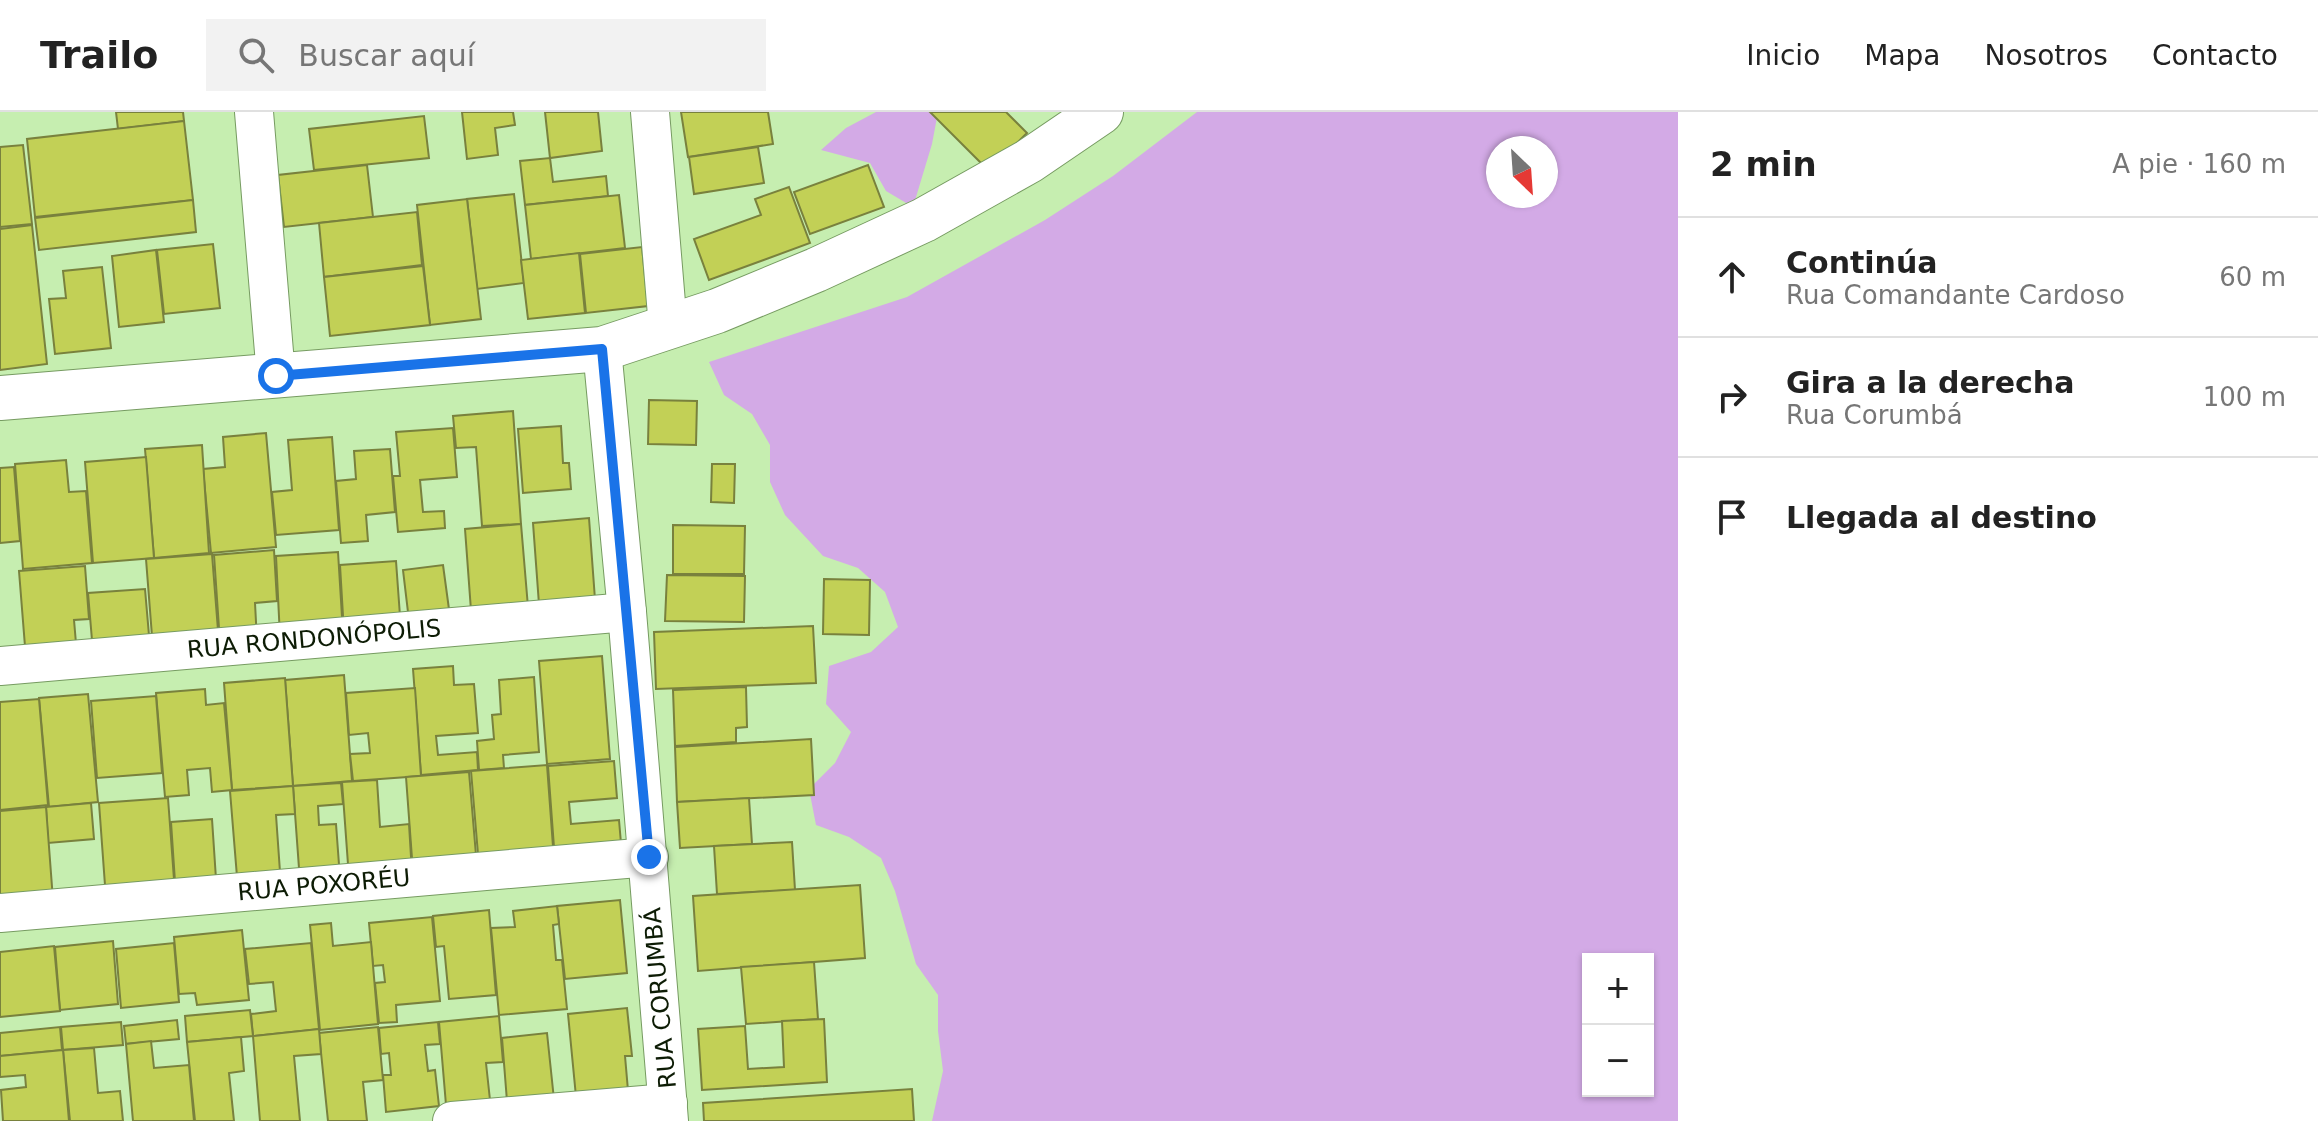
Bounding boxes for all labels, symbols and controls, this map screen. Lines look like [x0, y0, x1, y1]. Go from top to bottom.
search box [206, 19, 766, 91]
text: Trailo [40, 33, 158, 77]
icon: search [234, 33, 278, 77]
text: Buscar aquí [298, 38, 475, 73]
text: Inicio [1746, 39, 1820, 72]
text: Mapa [1864, 39, 1941, 72]
text: Nosotros [1985, 39, 2108, 72]
text: Contacto [2152, 39, 2278, 72]
north arrow [1486, 136, 1558, 208]
text: 2 min [1710, 144, 1817, 184]
text: A pie · 160 m [2112, 149, 2286, 179]
text: Continúa [1786, 245, 1938, 280]
icon: ahead [1710, 255, 1754, 299]
text: 60 m [2219, 262, 2286, 292]
text: Rua Comandante Cardoso [1786, 280, 2125, 310]
route start [258, 358, 294, 394]
text: Gira a la derecha [1786, 365, 2074, 400]
icon: right [1710, 375, 1754, 419]
text: 100 m [2203, 382, 2286, 412]
text: Rua Corumbá [1786, 400, 1963, 430]
icon: arrive [1710, 495, 1754, 539]
text: Llegada al destino [1786, 500, 2097, 535]
street label: RUA RONDONÓPOLIS [186, 612, 442, 664]
route end [631, 839, 667, 875]
street label: RUA POXORÉU [236, 863, 412, 906]
street label: RUA CORUMBÁ [637, 906, 682, 1090]
map controls [1582, 953, 1654, 1097]
button: + [1582, 953, 1654, 1025]
button: − [1582, 1025, 1654, 1097]

